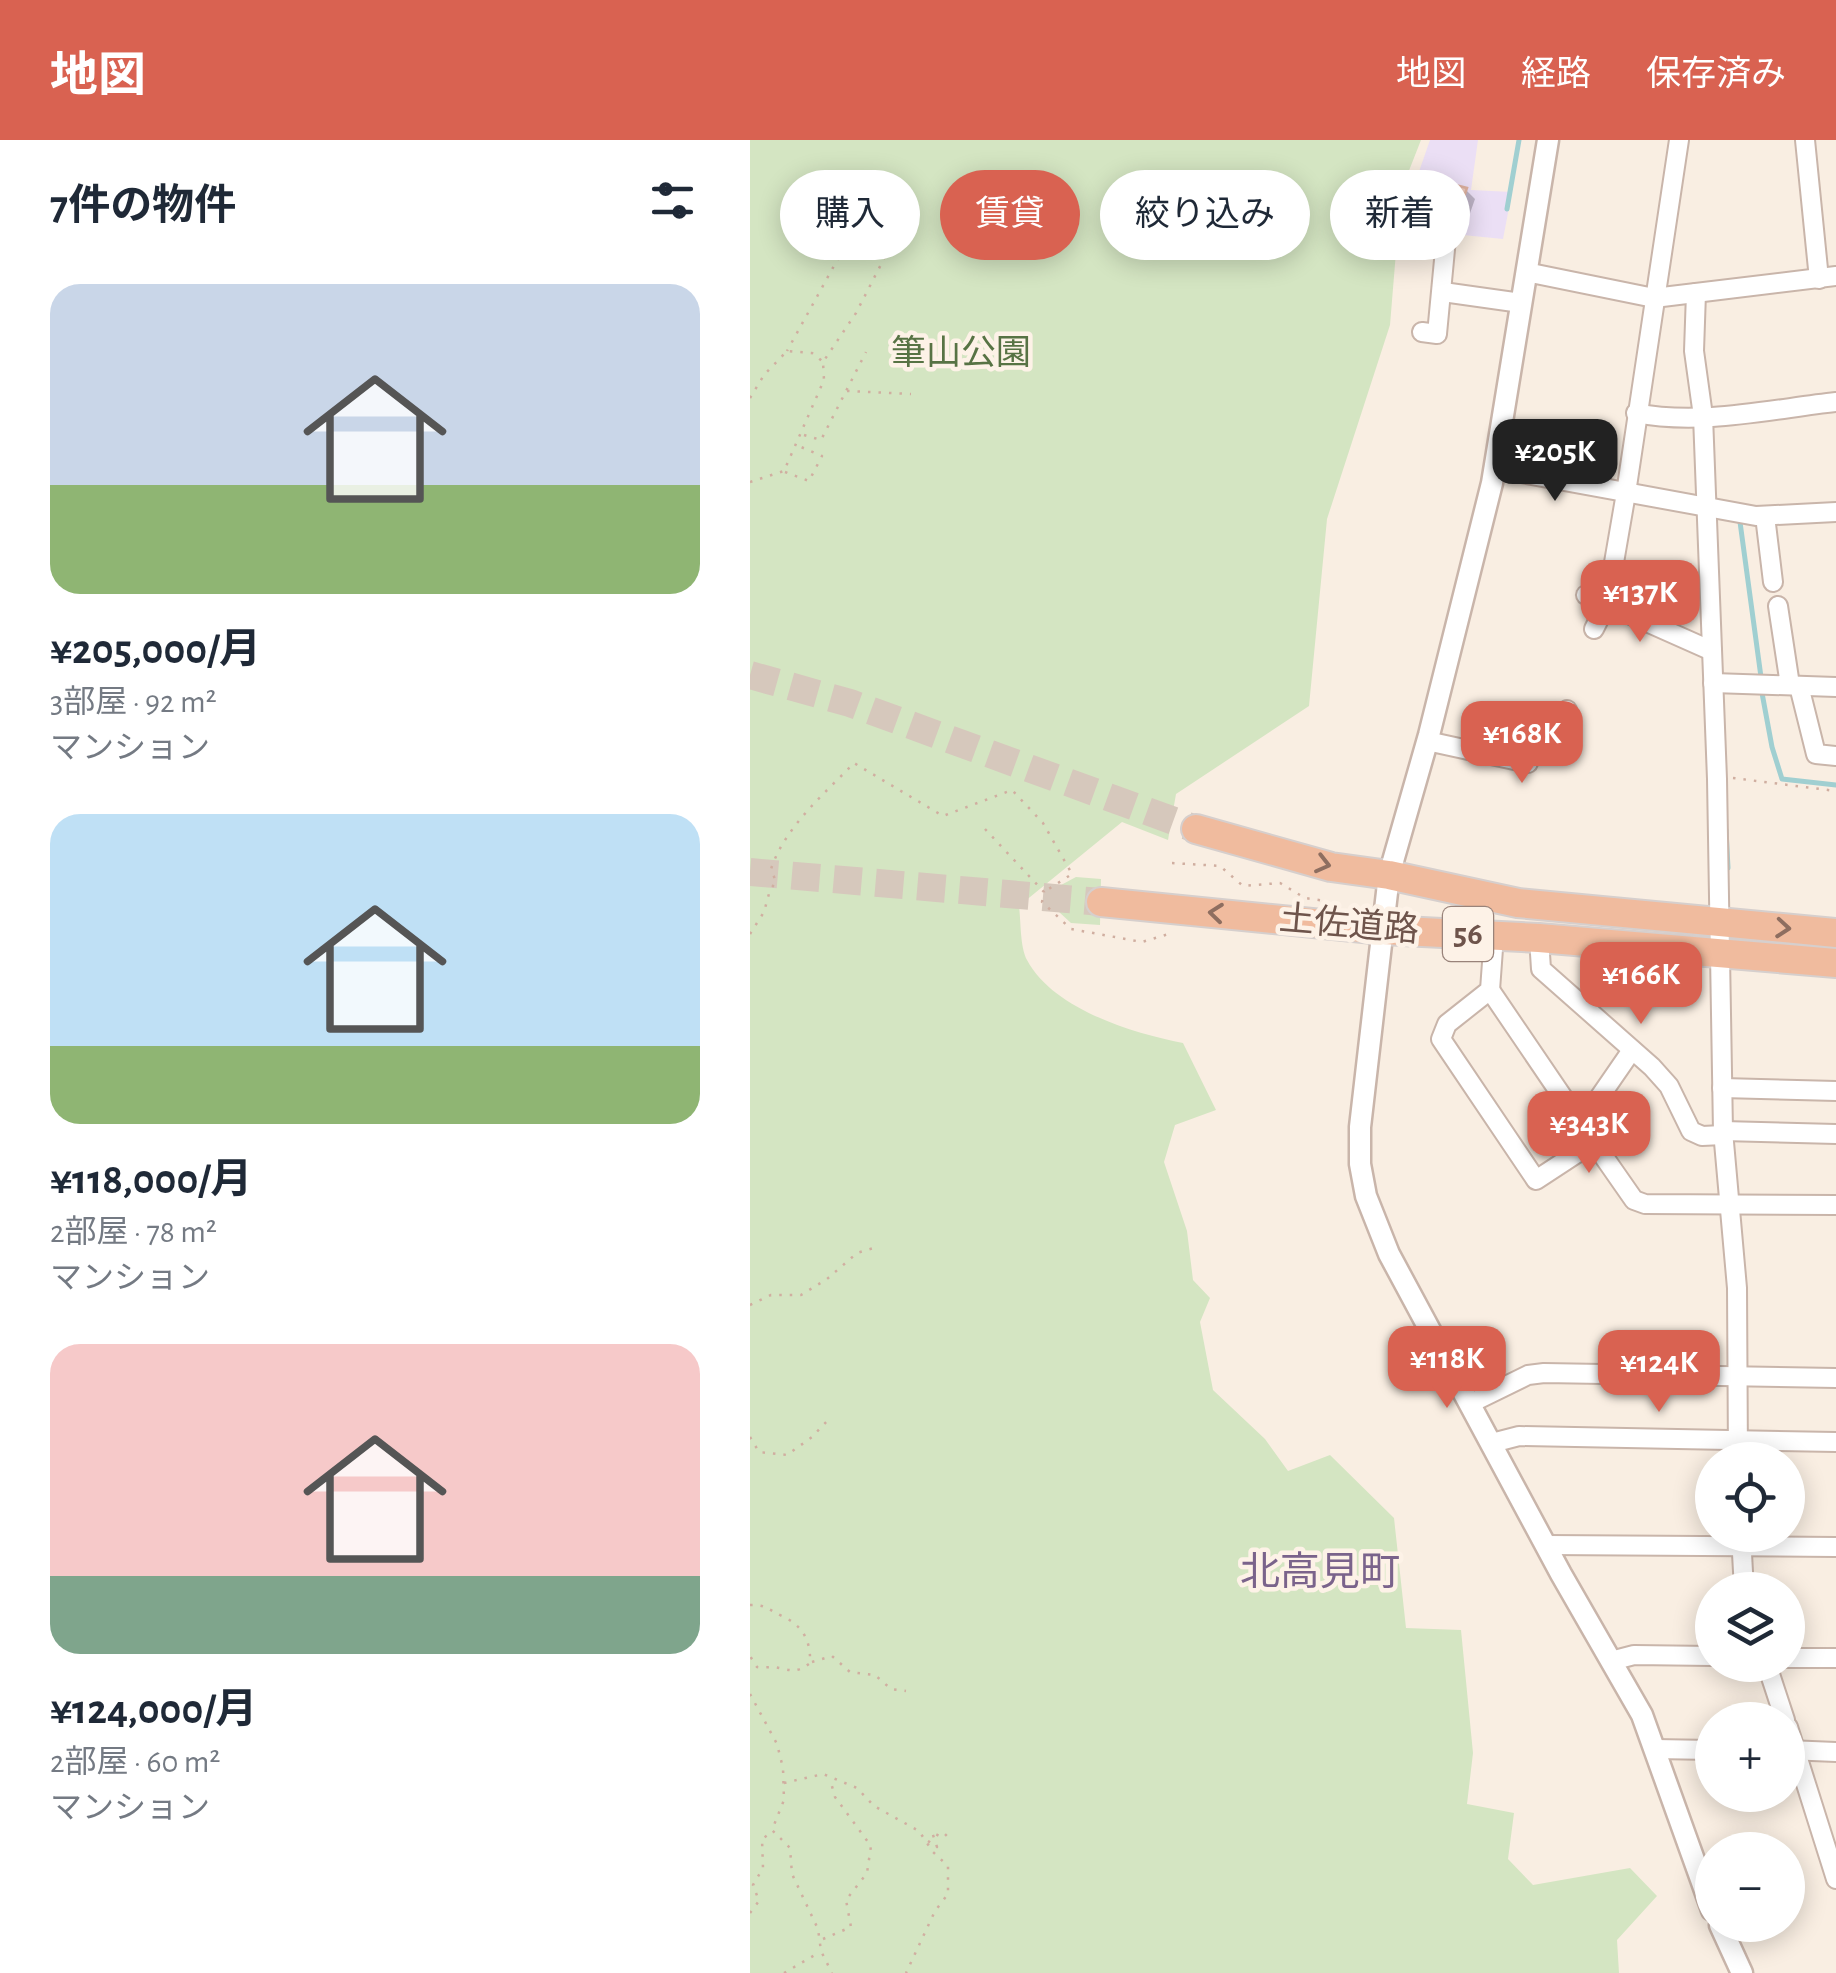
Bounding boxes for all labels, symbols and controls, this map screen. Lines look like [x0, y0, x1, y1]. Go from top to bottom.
text: 地図 [50, 53, 146, 101]
text: 地図 [1396, 57, 1466, 92]
text: 経路 [1521, 57, 1591, 92]
text: 保存済み [1646, 57, 1786, 92]
chip: 購入 [780, 170, 920, 260]
chip: 賃貸 [940, 170, 1080, 260]
chip: 絞り込み [1100, 170, 1310, 260]
chip: 新着 [1330, 170, 1470, 260]
icon: filters [645, 173, 700, 228]
text: 7件の物件 [50, 185, 236, 227]
park label: 筆山公園 [891, 334, 1031, 371]
icon: home [285, 349, 465, 529]
pin: ¥205K [1485, 419, 1625, 504]
text: ¥205K [1514, 435, 1596, 467]
pin: ¥137K [1570, 560, 1710, 645]
text: ¥137K [1603, 576, 1677, 608]
text: ¥205,000/月 [50, 629, 261, 671]
text: 3部屋 · 92 m² [50, 686, 217, 718]
pin: ¥168K [1452, 701, 1592, 786]
text: ¥168K [1483, 717, 1561, 749]
text: マンション [50, 732, 210, 764]
one-way arrow [1314, 852, 1331, 873]
icon: home [285, 879, 465, 1059]
street label: 土佐道路 [1278, 899, 1420, 949]
one-way arrow [1207, 903, 1223, 924]
road number: 56 [1443, 907, 1493, 961]
one-way arrow [1776, 917, 1792, 939]
pin: ¥166K [1571, 942, 1711, 1027]
text: ¥166K [1602, 958, 1680, 990]
pin: ¥343K [1519, 1091, 1659, 1176]
text: ¥343K [1549, 1107, 1629, 1139]
text: ¥118,000/月 [50, 1159, 252, 1201]
text: 2部屋 · 78 m² [50, 1216, 217, 1248]
text: マンション [50, 1262, 210, 1294]
pin: ¥118K [1377, 1326, 1517, 1411]
pin: ¥124K [1589, 1330, 1729, 1415]
text: ¥118K [1410, 1342, 1484, 1374]
text: ¥124K [1620, 1346, 1698, 1378]
icon: home [285, 1409, 465, 1589]
map controls [1695, 1442, 1805, 1942]
button: locate [1695, 1442, 1805, 1552]
district label: 北高見町 [1240, 1551, 1400, 1593]
button: layers [1695, 1572, 1805, 1682]
text: ¥124,000/月 [50, 1689, 257, 1731]
button: + [1695, 1702, 1805, 1812]
text: 2部屋 · 60 m² [50, 1746, 220, 1778]
text: マンション [50, 1792, 210, 1824]
button: − [1695, 1832, 1805, 1942]

